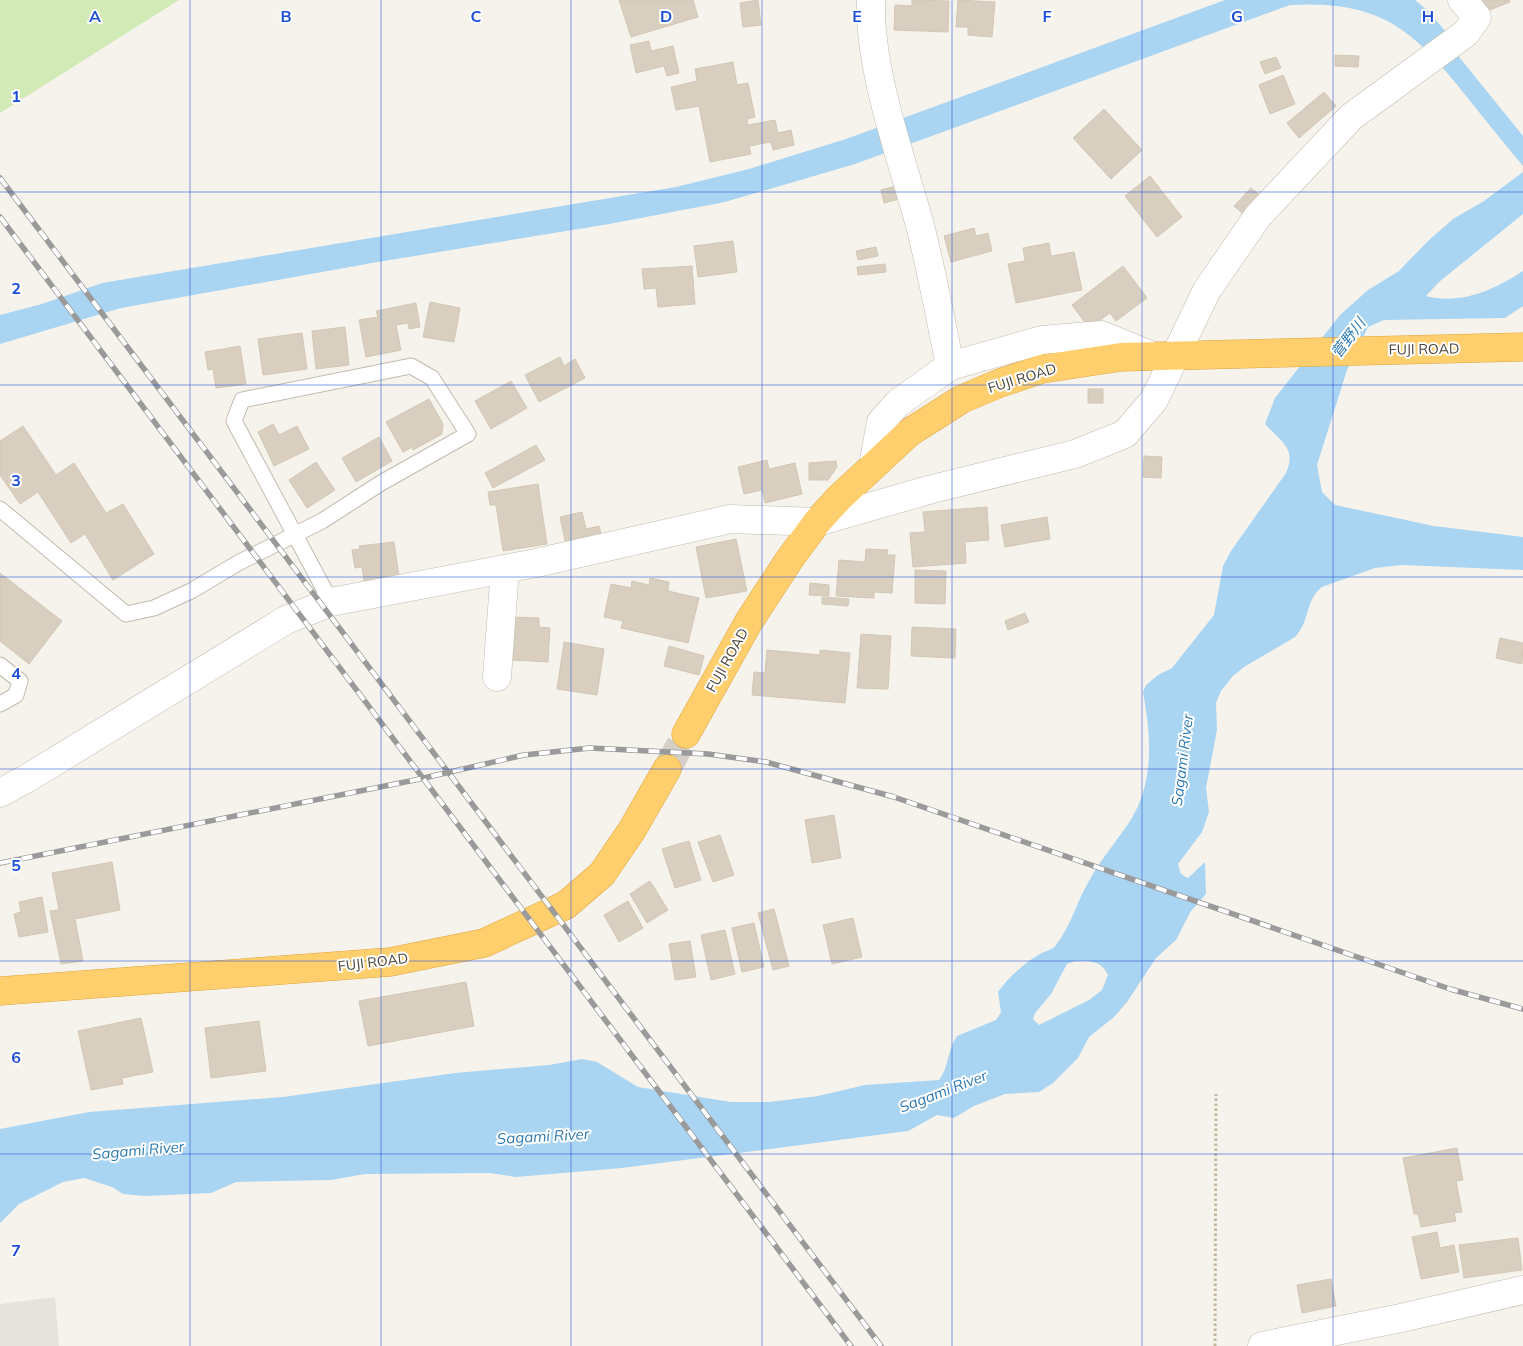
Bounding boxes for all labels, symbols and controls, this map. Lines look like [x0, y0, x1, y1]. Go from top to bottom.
text: A [89, 6, 101, 26]
text: B [280, 6, 292, 26]
text: C [471, 6, 482, 26]
text: D [660, 6, 672, 26]
text: E [852, 6, 862, 26]
text: F [1042, 6, 1052, 26]
text: G [1231, 6, 1243, 26]
text: H [1422, 6, 1434, 26]
text: 1 [11, 86, 21, 106]
text: 2 [11, 278, 21, 298]
water label: 菅野川 [1327, 313, 1370, 362]
street label: FUJI ROAD [1389, 339, 1459, 359]
street label: FUJI ROAD [986, 359, 1058, 397]
text: 3 [11, 470, 21, 490]
street label: FUJI ROAD [702, 625, 752, 695]
text: 4 [11, 663, 21, 683]
water label: Sagami River [1167, 712, 1197, 807]
text: 5 [11, 855, 21, 875]
street label: FUJI ROAD [337, 949, 409, 975]
text: 6 [11, 1047, 21, 1067]
water label: Sagami River [896, 1065, 990, 1116]
water label: Sagami River [496, 1124, 590, 1148]
water label: Sagami River [91, 1136, 185, 1163]
text: 7 [11, 1240, 21, 1260]

